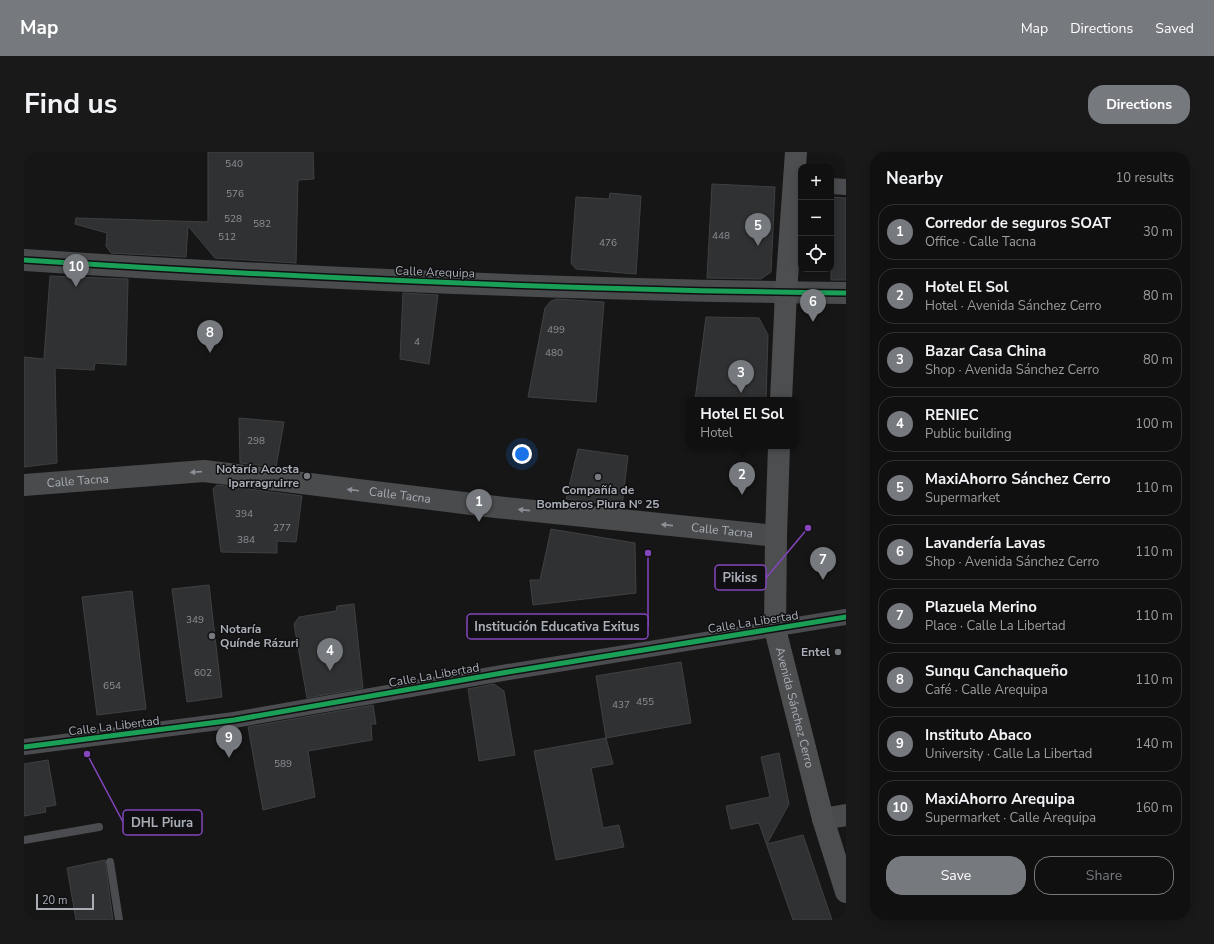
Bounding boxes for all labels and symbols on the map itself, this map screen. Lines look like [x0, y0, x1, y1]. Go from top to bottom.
house number: 540 [225, 157, 243, 171]
house number: 576 [226, 187, 244, 201]
house number: 528 [224, 212, 242, 226]
pin: 5 [745, 213, 771, 246]
house number: 582 [253, 217, 271, 231]
house number: 448 [712, 229, 730, 243]
house number: 512 [218, 230, 236, 244]
house number: 476 [599, 236, 617, 250]
pin: 10 [63, 254, 89, 287]
street label: Calle Arequipa [395, 263, 475, 281]
pin: 6 [800, 289, 826, 322]
pin: 8 [197, 320, 223, 353]
house number: 499 [547, 323, 565, 337]
house number: 4 [414, 335, 420, 349]
house number: 480 [545, 346, 563, 360]
pin: 3 [728, 360, 754, 393]
house number: 298 [247, 434, 265, 448]
your location [512, 444, 532, 464]
place label: Notaría Acosta Iparragruirre [216, 461, 299, 491]
pin: 2 [729, 462, 755, 495]
one-way arrow [190, 469, 202, 476]
street label: Calle Tacna [46, 470, 109, 491]
marker: Notaría Acosta Iparragruirre [302, 471, 312, 481]
marker: Compañía de Bomberos Piura Nº 25 [593, 472, 603, 482]
place label: Compañía de Bomberos Piura Nº 25 [536, 482, 660, 512]
street label: Calle Tacna [368, 483, 432, 507]
one-way arrow [347, 486, 359, 493]
pin: 1 [466, 489, 492, 522]
house number: 394 [235, 507, 253, 521]
one-way arrow [518, 507, 530, 513]
street label: Calle Tacna [690, 519, 754, 542]
house number: 277 [273, 521, 291, 535]
one-way arrow [661, 522, 673, 528]
house number: 384 [237, 533, 255, 547]
pin: 7 [810, 547, 836, 580]
callout: Pikiss [715, 565, 766, 590]
text: Pikiss [723, 569, 757, 587]
street label: Calle La Libertad [707, 607, 799, 637]
house number: 349 [186, 613, 204, 627]
callout: Institución Educativa Exitus [467, 614, 648, 639]
text: Institución Educativa Exitus [474, 618, 640, 636]
place label: Notaría Quínde Rázuri [220, 621, 299, 651]
marker: Notaría Quínde Rázuri [207, 631, 217, 641]
pin: 4 [317, 638, 343, 671]
place label: Entel [801, 644, 830, 660]
street label: Avenida Sánchez Cerro [772, 645, 818, 770]
marker: Entel [833, 647, 843, 657]
street label: Calle La Libertad [388, 659, 480, 691]
house number: 602 [194, 666, 212, 680]
house number: 654 [103, 679, 121, 693]
house number: 455 [636, 695, 654, 709]
house number: 437 [612, 698, 630, 712]
street label: Calle La Libertad [68, 712, 160, 740]
pin: 9 [216, 725, 242, 758]
house number: 589 [274, 757, 292, 771]
callout: DHL Piura [123, 810, 202, 835]
text: DHL Piura [131, 814, 193, 832]
scale bar [36, 892, 94, 911]

